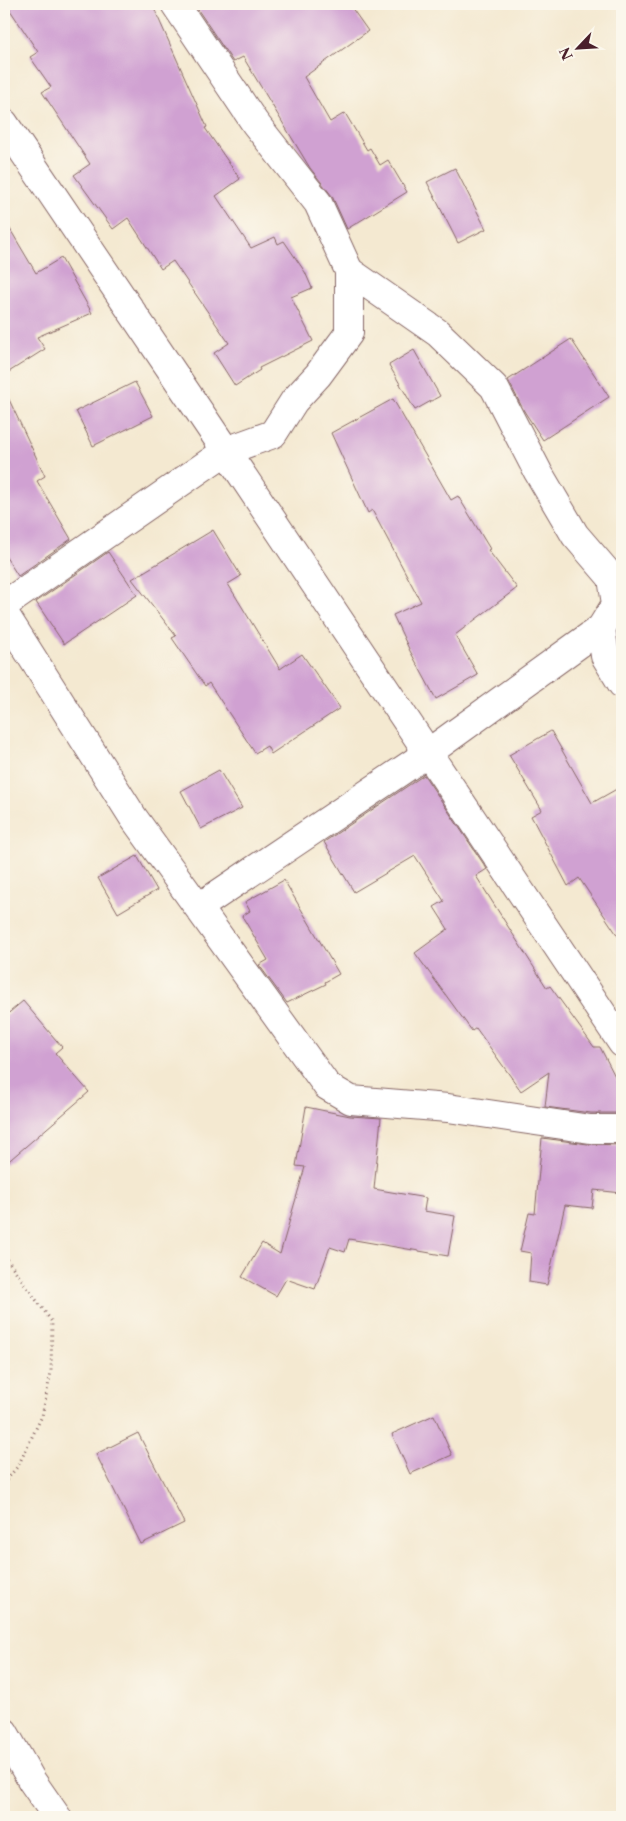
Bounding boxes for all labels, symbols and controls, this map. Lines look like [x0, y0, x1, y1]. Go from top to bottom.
north arrow [554, 22, 604, 72]
text: N [555, 44, 577, 63]

